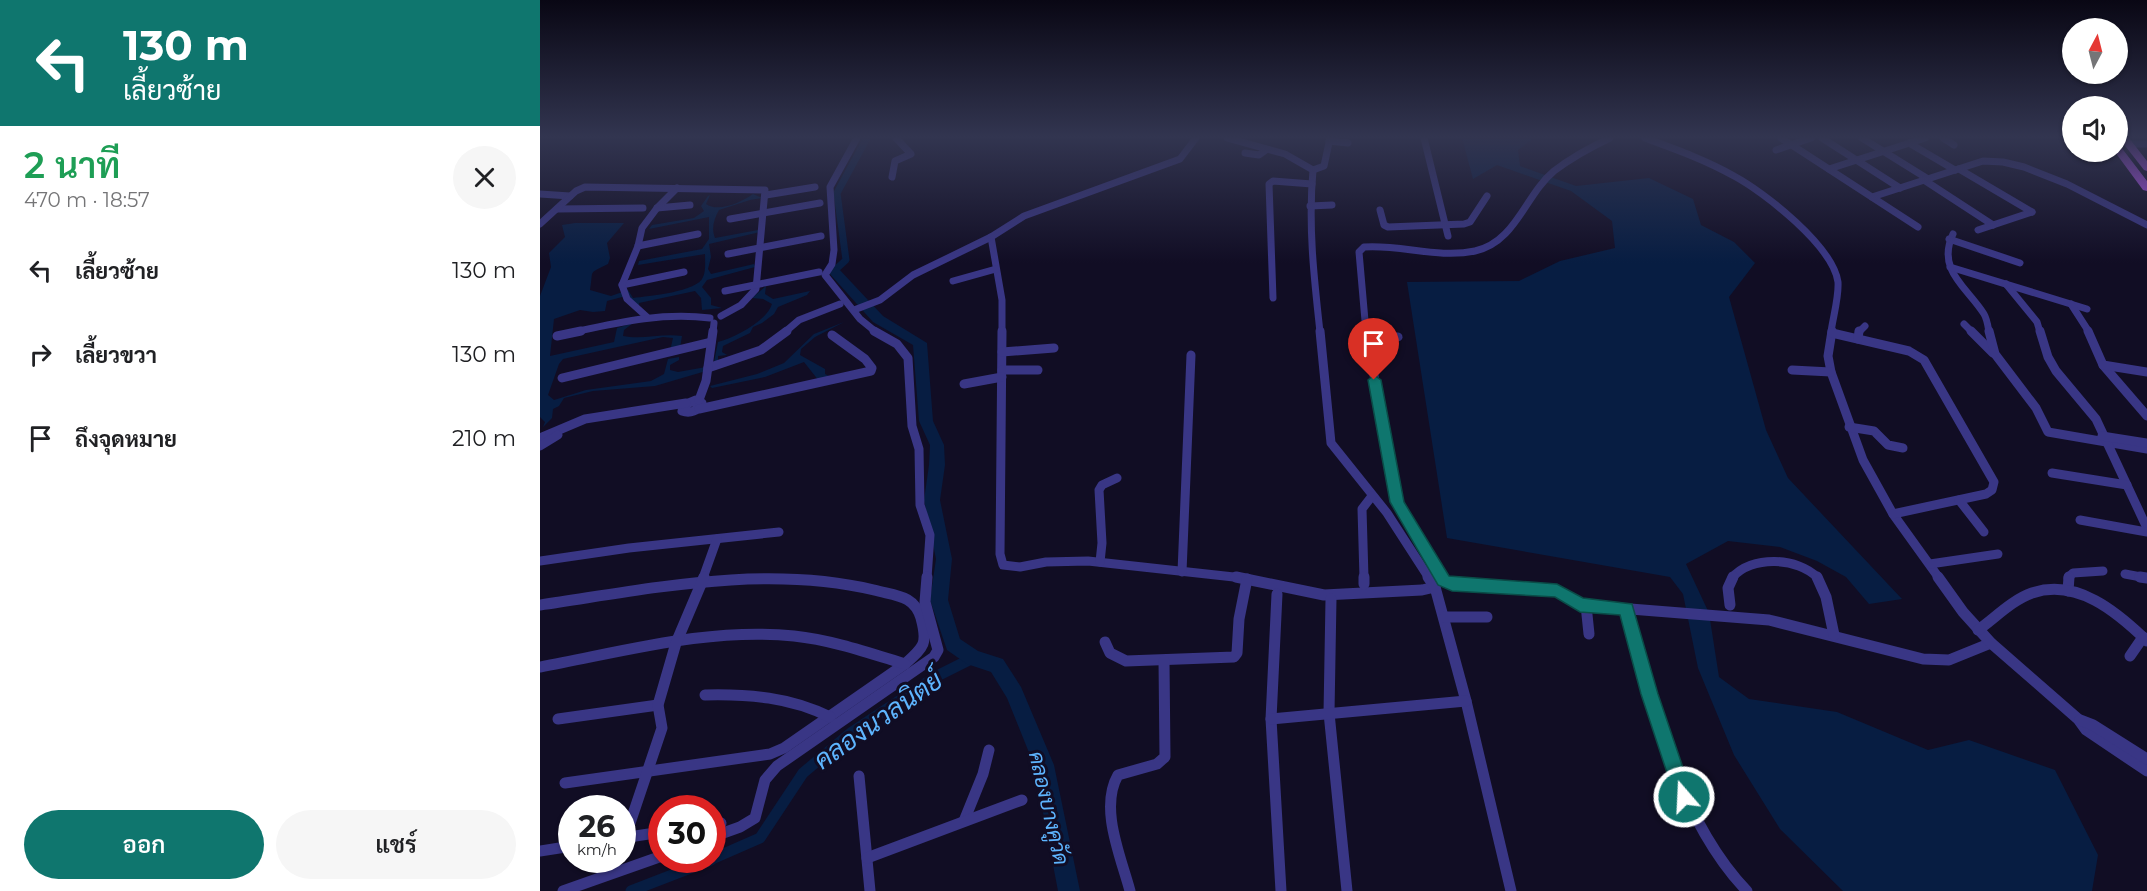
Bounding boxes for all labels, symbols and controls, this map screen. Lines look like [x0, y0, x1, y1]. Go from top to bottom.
north arrow [2062, 18, 2128, 84]
map controls [2062, 18, 2128, 162]
text: 130 m [123, 19, 249, 71]
icon: left [24, 24, 102, 102]
text: เลี้ยวซ้าย [123, 74, 221, 107]
button: sound [2062, 96, 2128, 162]
text: 2 นาที [24, 143, 120, 187]
button: close [453, 146, 516, 209]
text: 470 m · 18:57 [24, 188, 150, 212]
icon: left [24, 254, 57, 287]
text: 130 m [452, 257, 516, 284]
text: เลี้ยวซ้าย [75, 258, 159, 285]
pin [1348, 318, 1399, 380]
icon: arrive [1357, 327, 1390, 360]
icon: right [24, 338, 57, 371]
text: 130 m [452, 341, 516, 368]
text: เลี้ยวขวา [75, 342, 157, 369]
icon: arrive [24, 422, 57, 455]
text: 210 m [452, 425, 516, 452]
text: ถึงจุดหมาย [75, 426, 177, 453]
water label: คลองนวลนิตย์ [807, 661, 952, 776]
water label: คลองบางคูวัด [1021, 749, 1074, 868]
position arrow [1652, 765, 1716, 829]
speed limit sign: 30 [648, 795, 726, 873]
text: 26 [579, 808, 615, 845]
button: ออก [24, 810, 264, 879]
button: แชร์ [276, 810, 516, 879]
text: km/h [577, 840, 617, 859]

